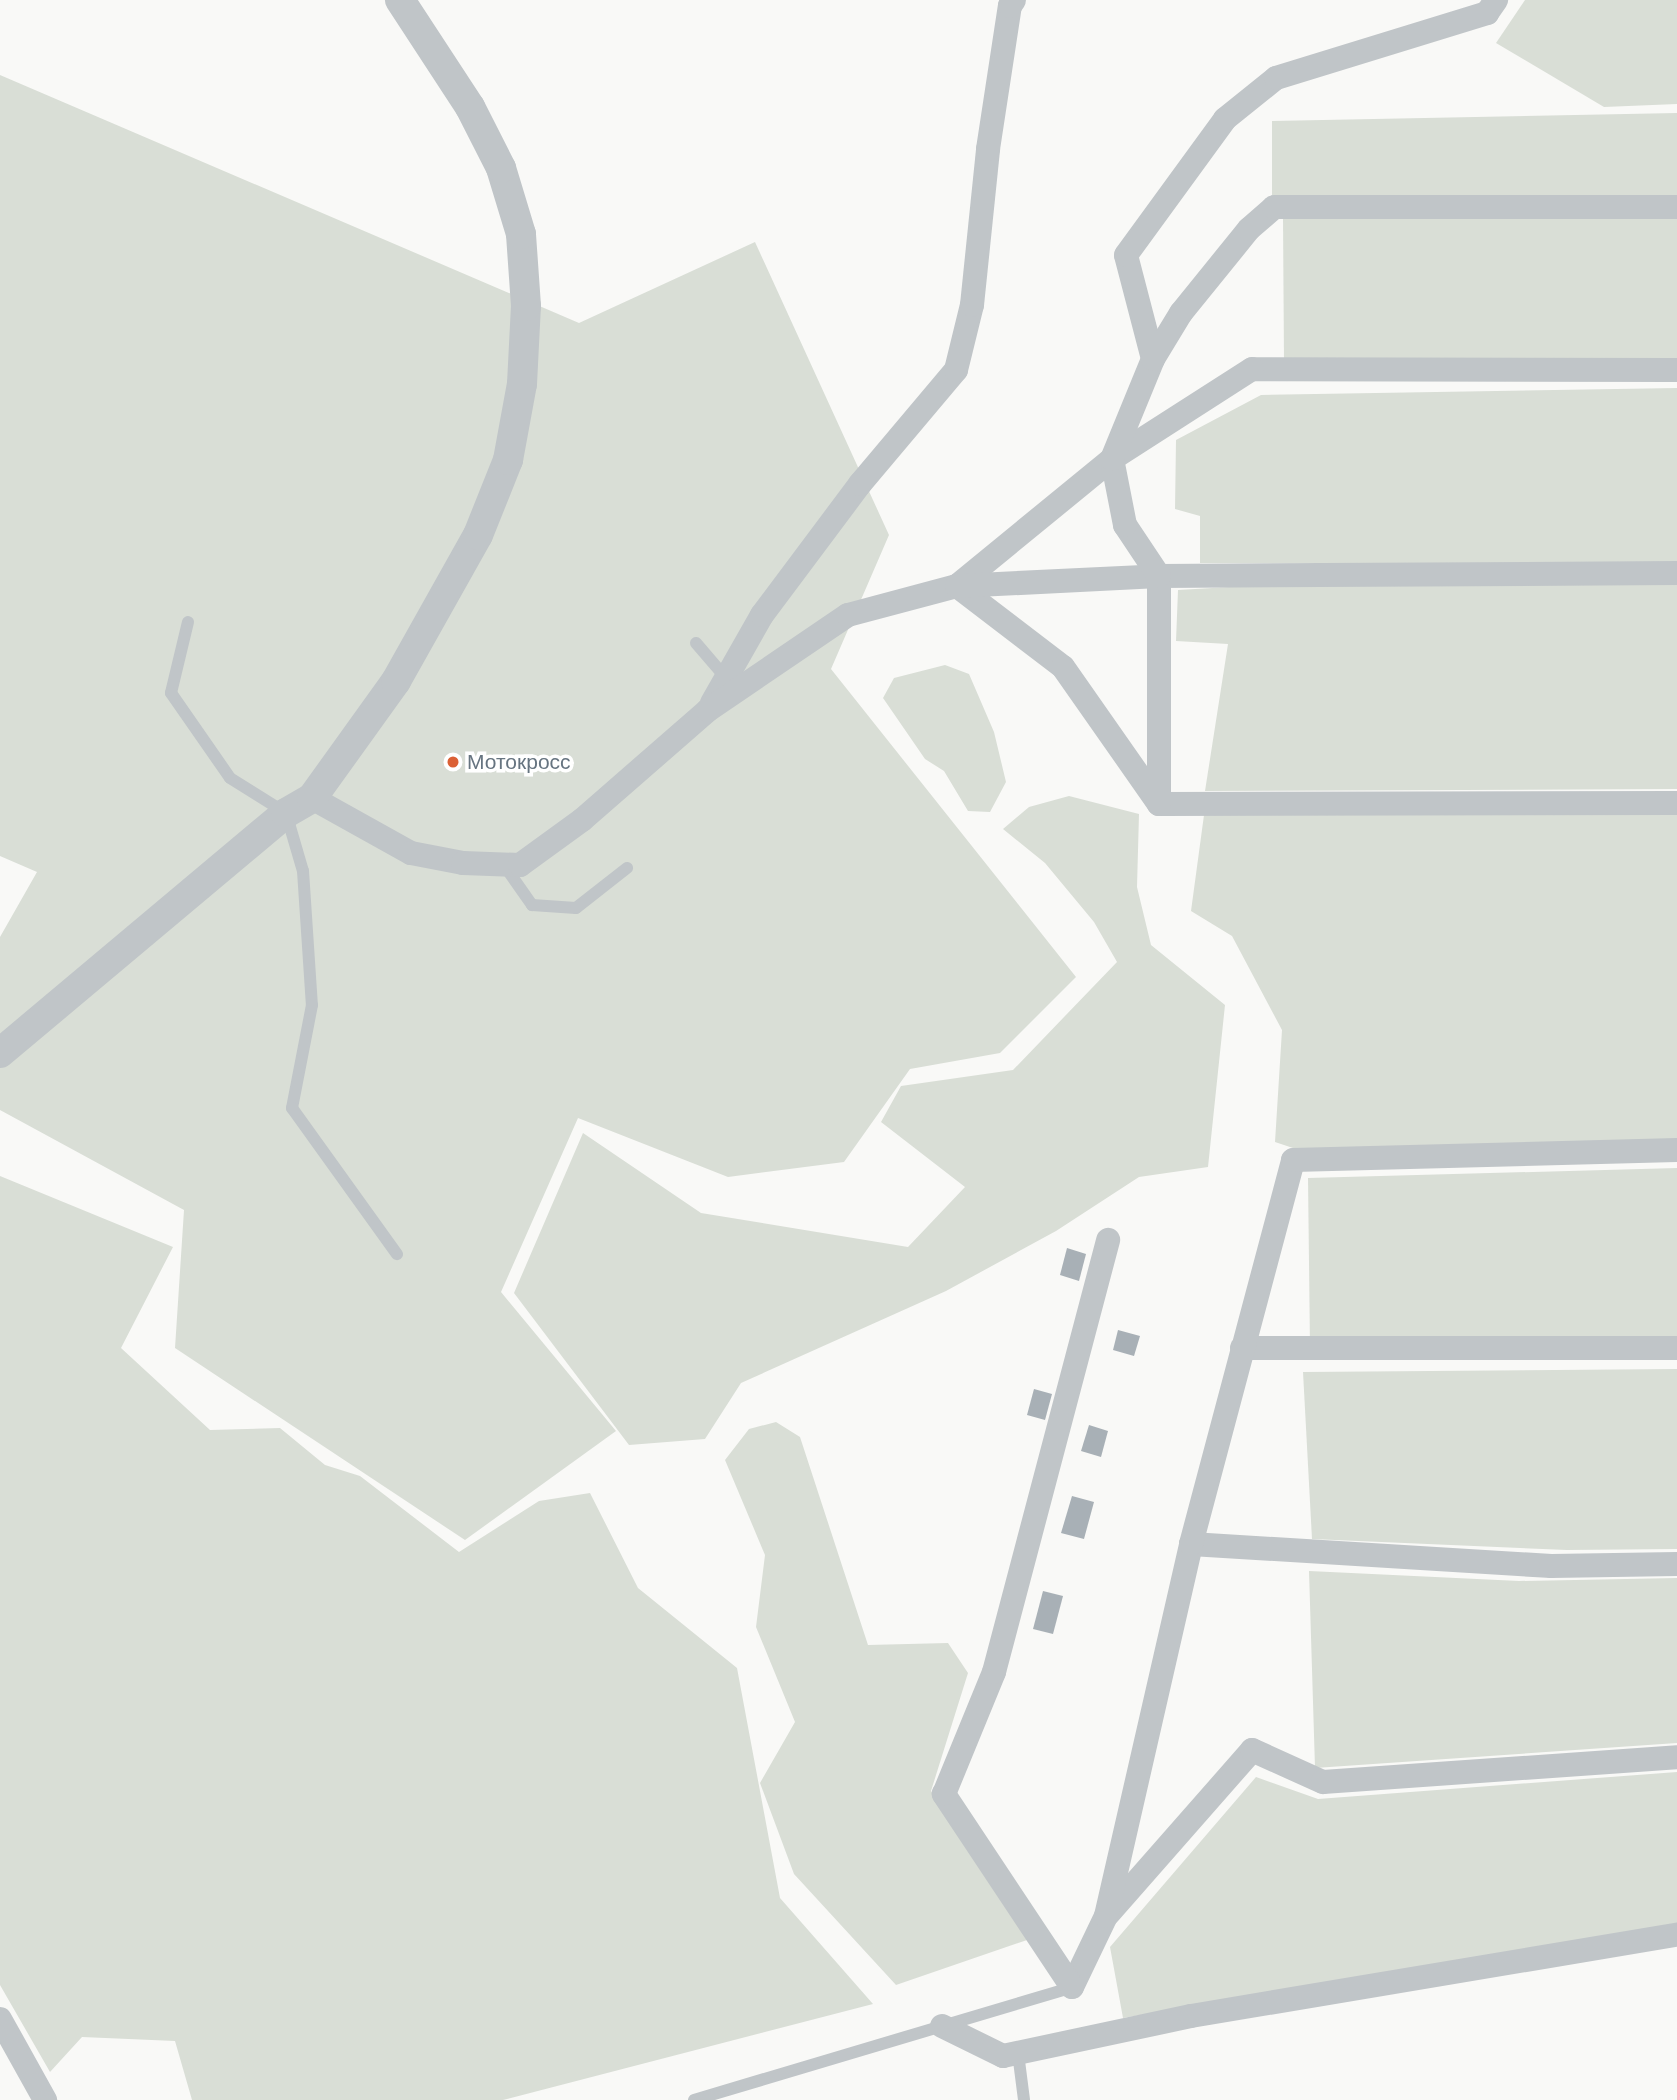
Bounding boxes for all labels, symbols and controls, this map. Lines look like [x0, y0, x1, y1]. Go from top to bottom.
place label: Мотокросс [467, 749, 571, 775]
marker: Мотокросс [445, 754, 461, 770]

